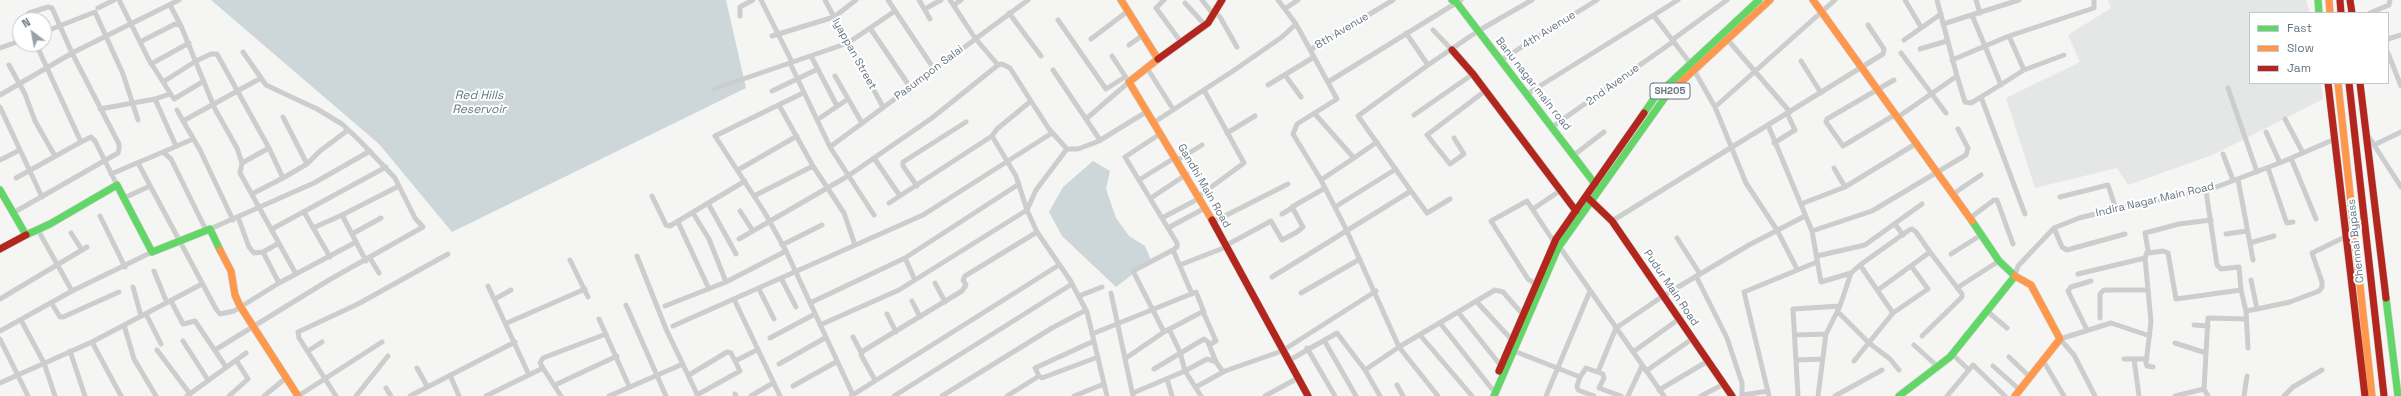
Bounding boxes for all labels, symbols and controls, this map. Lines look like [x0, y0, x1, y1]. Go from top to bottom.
street label: 4th Avenue [1520, 8, 1578, 52]
street label: 8th Avenue [1313, 10, 1371, 52]
north arrow [12, 12, 52, 52]
legend [2249, 12, 2389, 84]
text: N [19, 15, 33, 31]
street label: Iyappan Street [829, 16, 879, 92]
text: Fast [2287, 20, 2312, 36]
street label: Banu nagar main road [1492, 35, 1574, 133]
text: Slow [2287, 40, 2314, 56]
street label: Pasumpon Salai [892, 43, 966, 103]
text: Jam [2287, 60, 2311, 76]
street label: 2nd Avenue [1584, 61, 1642, 109]
road number: SH205 [1650, 83, 1690, 99]
water label: Red Hills Reservoir [452, 89, 506, 117]
street label: Gandhi Main Road [1175, 142, 1233, 230]
street label: Indira Nagar Main Road [2094, 180, 2216, 220]
street label: Chennai Bypass [2345, 198, 2367, 284]
street label: Pudur Main Road [1641, 247, 1701, 329]

